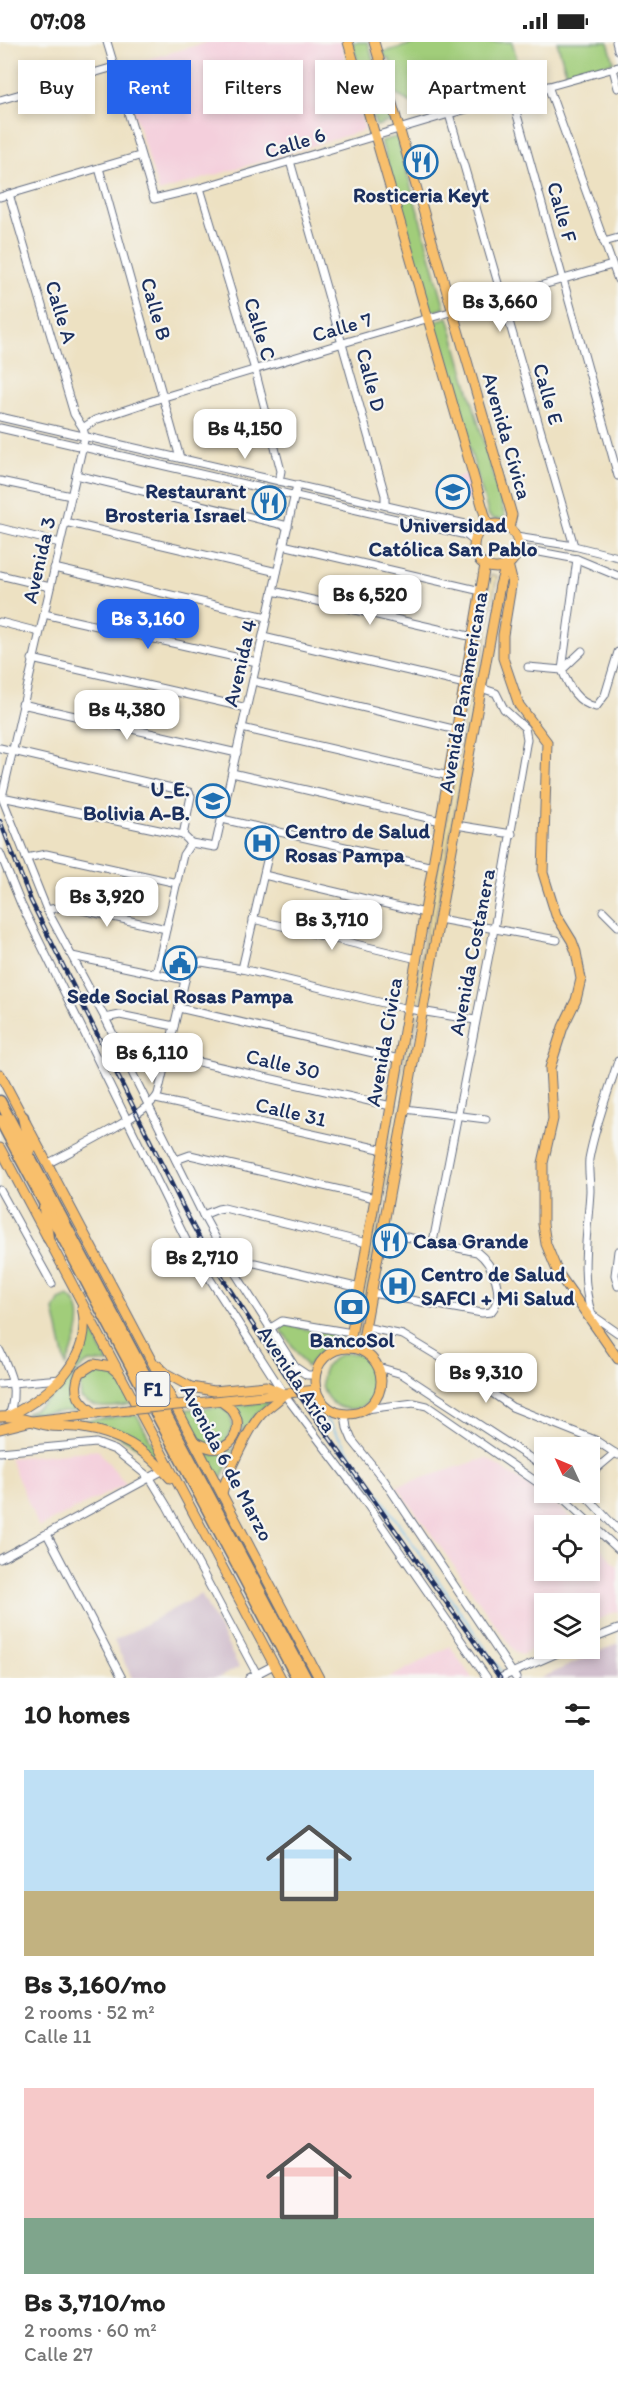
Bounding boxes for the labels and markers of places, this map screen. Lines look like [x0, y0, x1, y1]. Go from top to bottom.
restaurant icon: Rosticeria Keyt [403, 144, 439, 180]
place label: Rosticeria Keyt [353, 182, 489, 208]
pin: Bs 3,660 [438, 282, 562, 333]
pin: Bs 4,150 [183, 409, 307, 460]
school or university icon: Universidad Católica San Pablo [435, 474, 471, 510]
place label: Restaurant Brosteria Israel [105, 478, 247, 527]
restaurant icon: Restaurant Brosteria Israel [251, 485, 287, 521]
place label: Universidad Católica San Pablo [369, 512, 538, 561]
pin: Bs 6,520 [308, 575, 432, 626]
pin: Bs 3,160 [86, 599, 210, 650]
pin: Bs 4,380 [65, 690, 189, 741]
place label: U_E. Bolivia A-B. [83, 776, 190, 825]
school or university icon: U_E. Bolivia A-B. [195, 783, 231, 819]
place label: Centro de Salud Rosas Pampa [285, 818, 431, 868]
hospital icon: Centro de Salud Rosas Pampa [244, 825, 280, 861]
pin: Bs 3,920 [45, 877, 169, 928]
pin: Bs 3,710 [270, 900, 394, 951]
public building icon: Sede Social Rosas Pampa [162, 945, 198, 981]
place label: Sede Social Rosas Pampa [67, 983, 294, 1009]
pin: Bs 6,110 [90, 1033, 214, 1084]
restaurant icon: Casa Grande [372, 1223, 408, 1259]
place label: Casa Grande [413, 1228, 529, 1253]
pin: Bs 2,710 [140, 1238, 264, 1289]
place label: Centro de Salud SAFCI + Mi Salud [421, 1261, 575, 1310]
hospital icon: Centro de Salud SAFCI + Mi Salud [380, 1268, 416, 1304]
bank icon: BancoSol [334, 1289, 370, 1325]
place label: BancoSol [309, 1327, 396, 1352]
pin: Bs 9,310 [424, 1353, 548, 1404]

